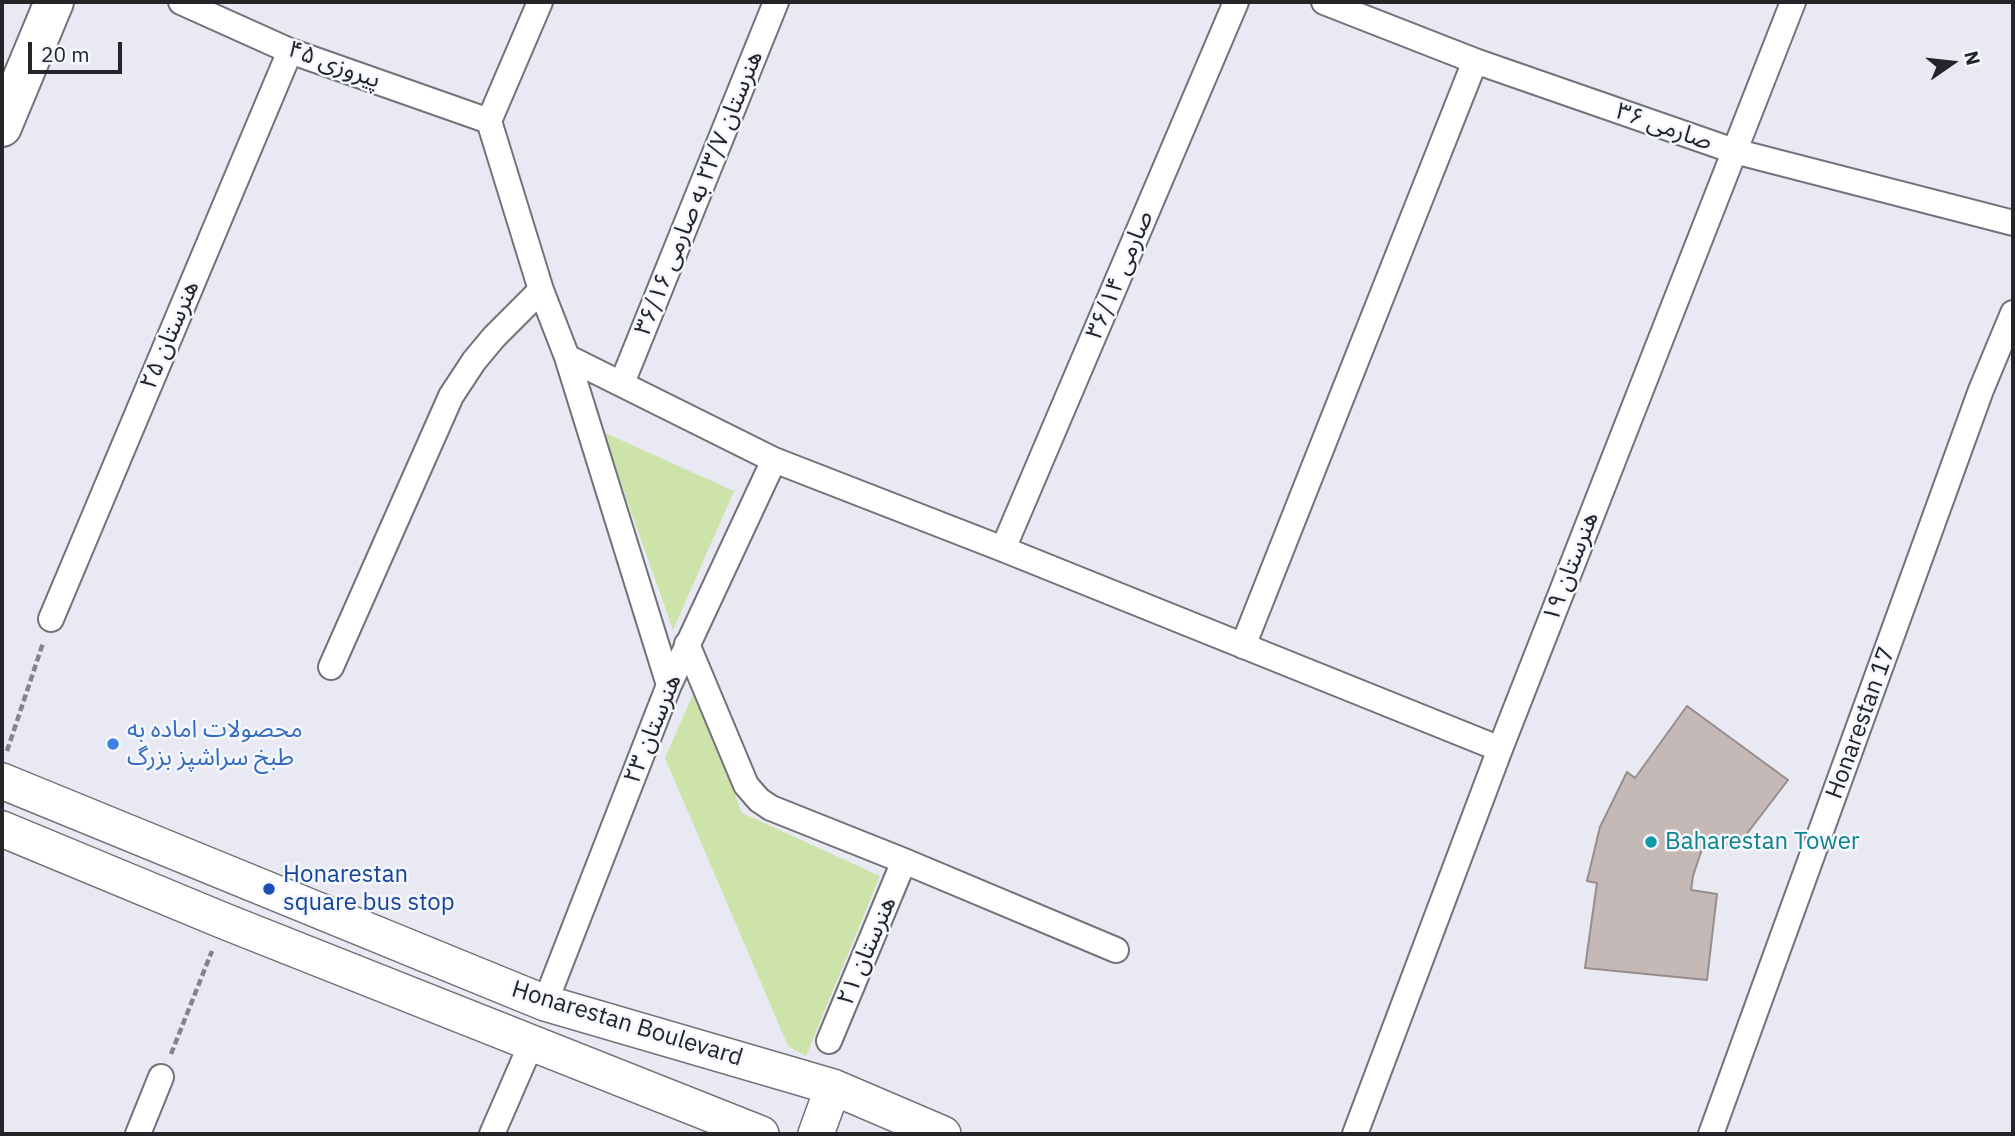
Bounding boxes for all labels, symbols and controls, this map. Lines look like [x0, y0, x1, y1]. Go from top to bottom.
scale bar [32, 28, 126, 72]
north arrow [1917, 28, 1987, 98]
street label: پیروزی ۴۵ [284, 35, 384, 95]
text: 20 m [41, 40, 90, 68]
street label: هنرستان ۲۳/۷ به صارمی ۳۶/۱۶ [629, 47, 769, 339]
text: N [1959, 48, 1986, 67]
street label: صارمی ۳۶ [1612, 97, 1716, 157]
street label: صارمی ۳۶/۱۴ [1080, 207, 1160, 343]
street label: هنرستان ۲۵ [134, 276, 206, 394]
street label: هنرستان ۱۹ [1537, 508, 1605, 626]
street label: Honarestan 17 [1820, 643, 1902, 803]
street label: هنرستان ۲۳ [618, 670, 688, 788]
place label: محصولات اماده به طبخ سراشپز بزرگ [127, 716, 303, 772]
marker: محصولات اماده به طبخ سراشپز بزرگ [105, 736, 121, 752]
place label: Baharestan Tower [1665, 828, 1860, 856]
marker: Baharestan Tower [1643, 834, 1659, 850]
place label: Honarestan square bus stop [283, 861, 455, 917]
marker: Honarestan square bus stop [261, 881, 277, 897]
street label: هنرستان ۲۱ [831, 892, 903, 1010]
street label: Honarestan Boulevard [508, 975, 746, 1073]

